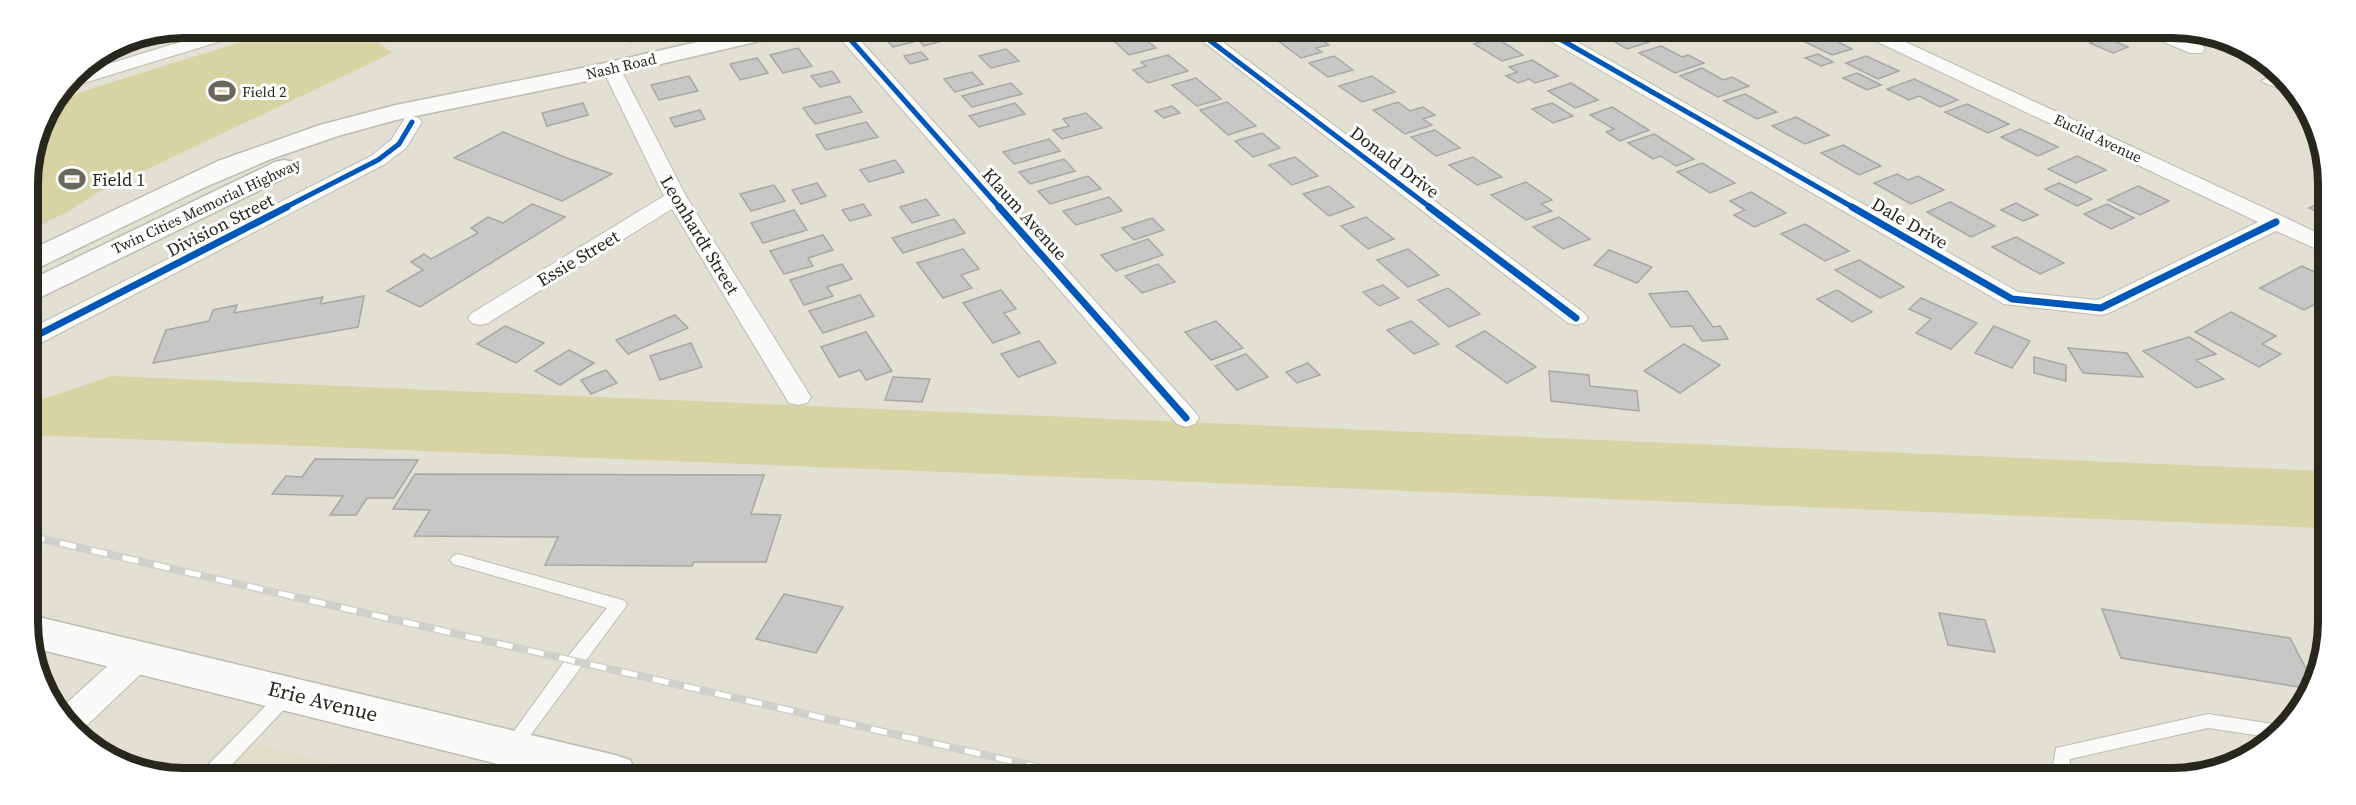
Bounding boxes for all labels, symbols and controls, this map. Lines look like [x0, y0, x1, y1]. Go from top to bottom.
street label: Nash Road [584, 48, 659, 84]
sports icon: Field 2 [207, 76, 237, 106]
place label: Field 2 [242, 81, 286, 102]
street label: Euclid Avenue [2051, 108, 2146, 168]
street label: Donald Drive [1345, 120, 1445, 204]
street label: Twin Cities Memorial Highway [108, 153, 304, 259]
street label: Klaum Avenue [977, 162, 1073, 266]
sports icon: Field 1 [57, 164, 87, 194]
place label: Field 1 [92, 167, 145, 192]
street label: Leonhardt Street [655, 171, 746, 299]
street label: Division Street [162, 187, 278, 263]
street label: Dale Drive [1867, 191, 1953, 255]
street label: Essie Street [532, 224, 624, 292]
street label: Erie Avenue [265, 673, 381, 729]

